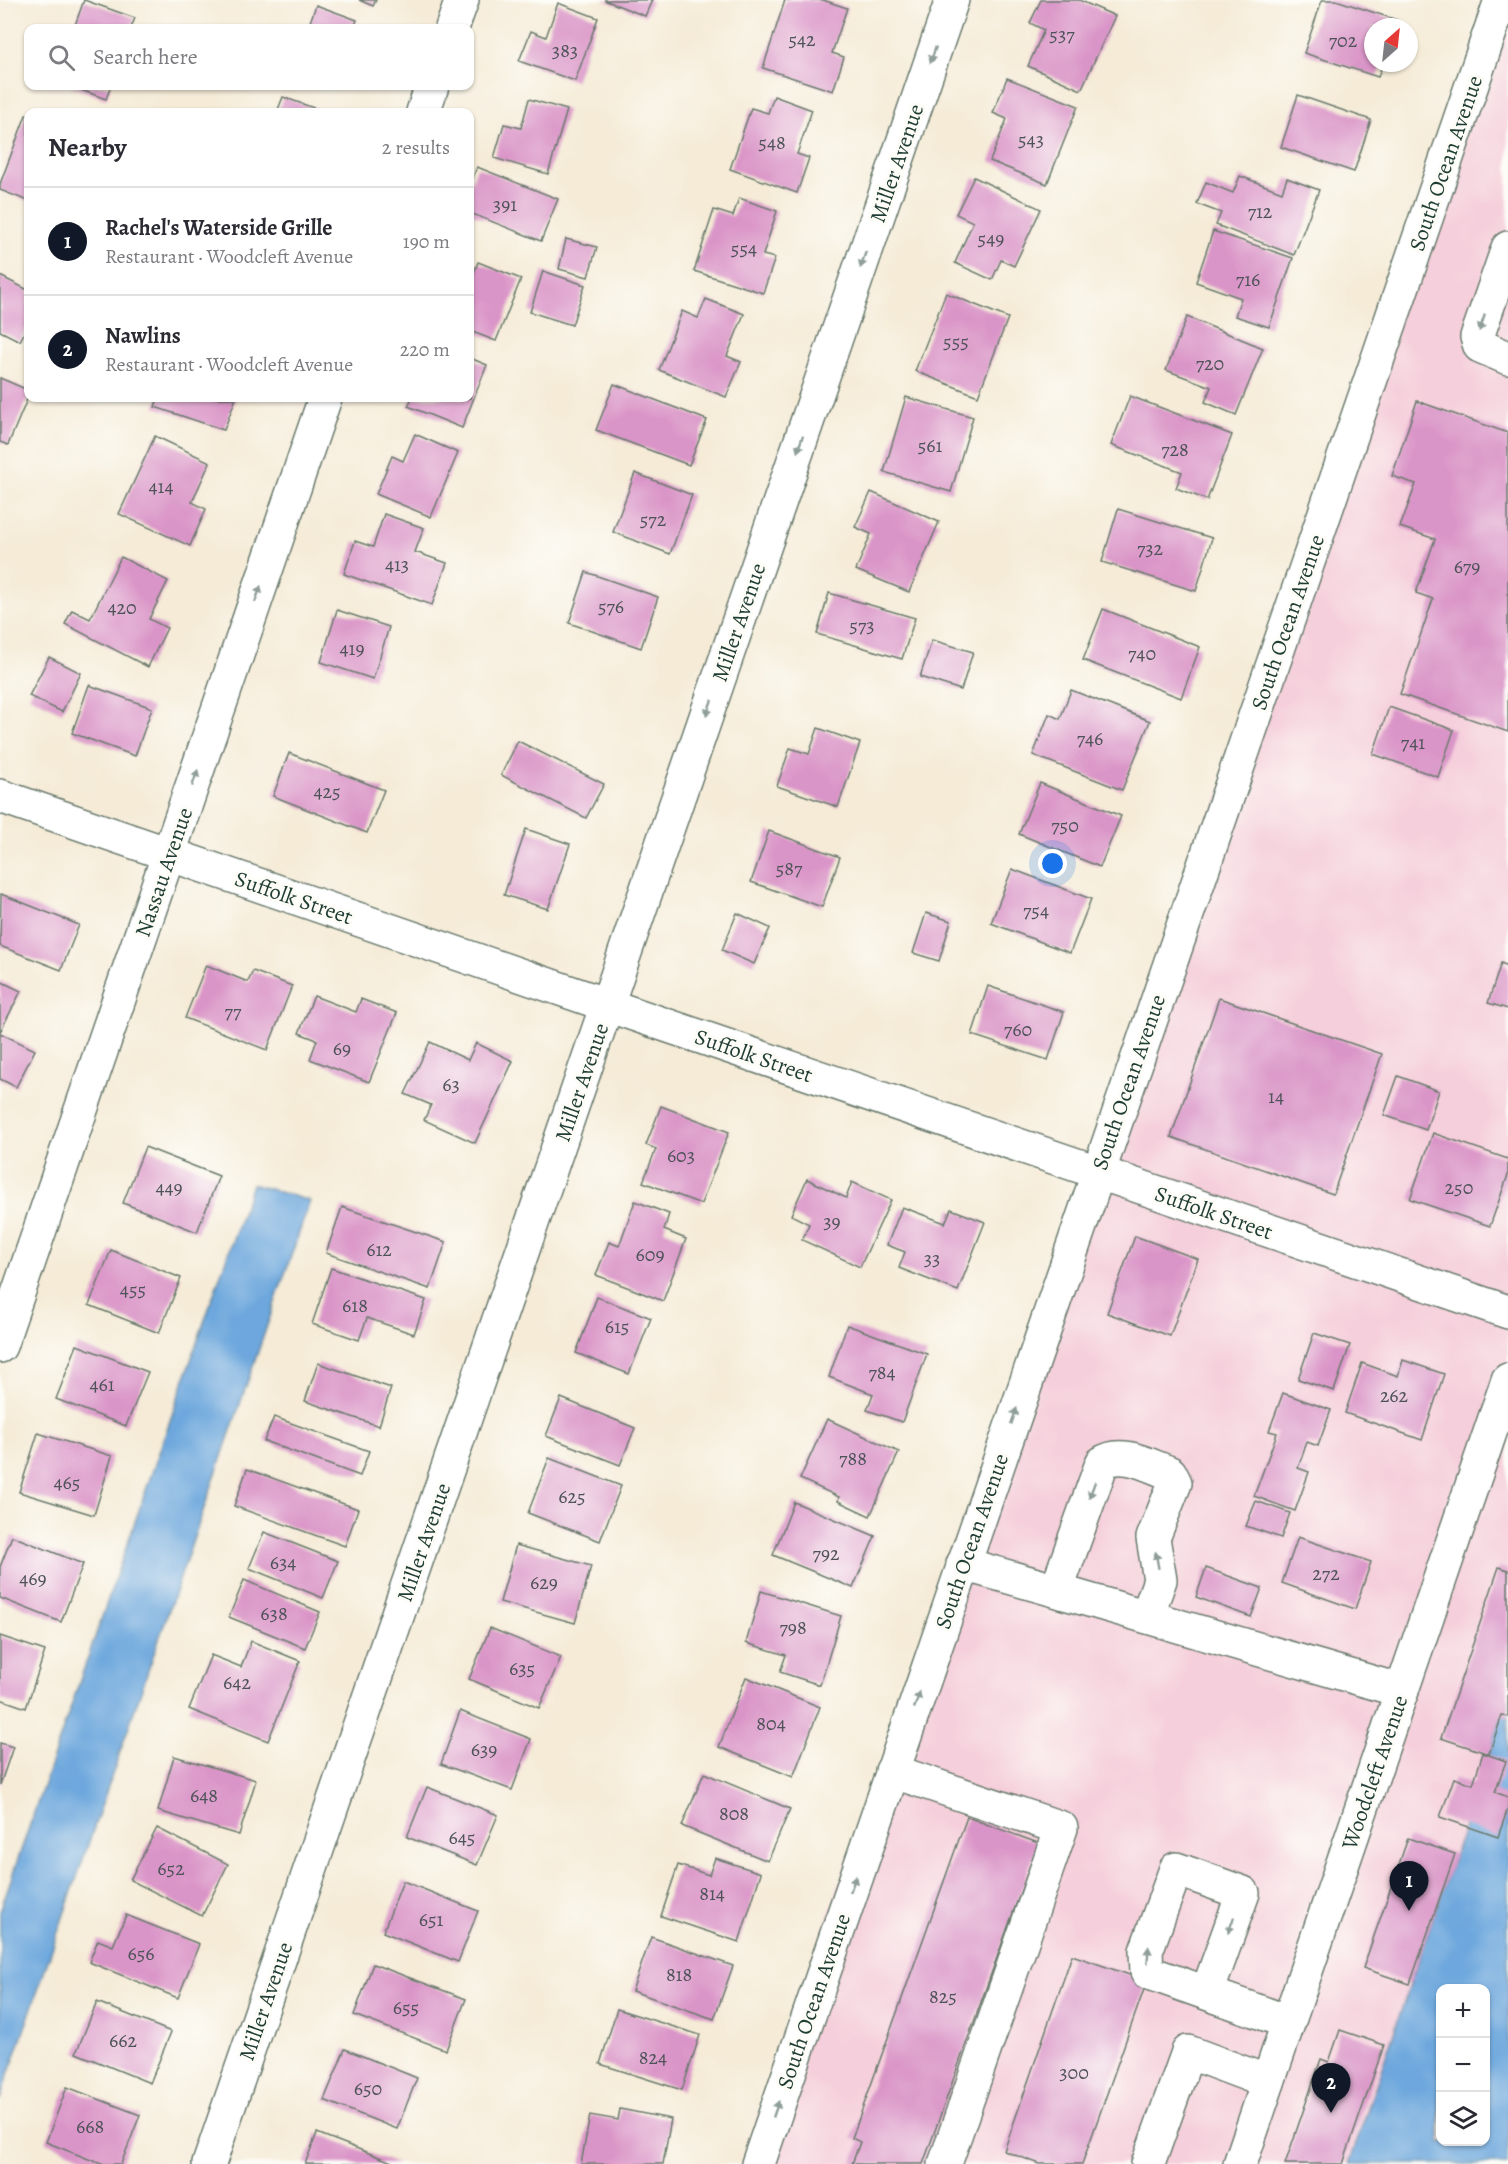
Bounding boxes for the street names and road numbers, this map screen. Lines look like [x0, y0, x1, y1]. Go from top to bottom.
street label: South Ocean Avenue [1402, 72, 1490, 255]
street label: Miller Avenue [863, 100, 931, 227]
street label: South Ocean Avenue [1244, 531, 1332, 714]
street label: Miller Avenue [705, 559, 773, 686]
street label: Nassau Avenue [128, 803, 200, 941]
street label: Suffolk Street [231, 864, 357, 932]
street label: South Ocean Avenue [1085, 991, 1173, 1174]
street label: Miller Avenue [548, 1019, 616, 1146]
street label: Suffolk Street [691, 1022, 817, 1090]
street label: Suffolk Street [1151, 1179, 1277, 1247]
street label: South Ocean Avenue [928, 1450, 1016, 1633]
street label: Miller Avenue [390, 1479, 458, 1606]
street label: Woodcleft Avenue [1334, 1691, 1415, 1854]
street label: South Ocean Avenue [770, 1910, 858, 2093]
street label: Miller Avenue [232, 1938, 300, 2065]

